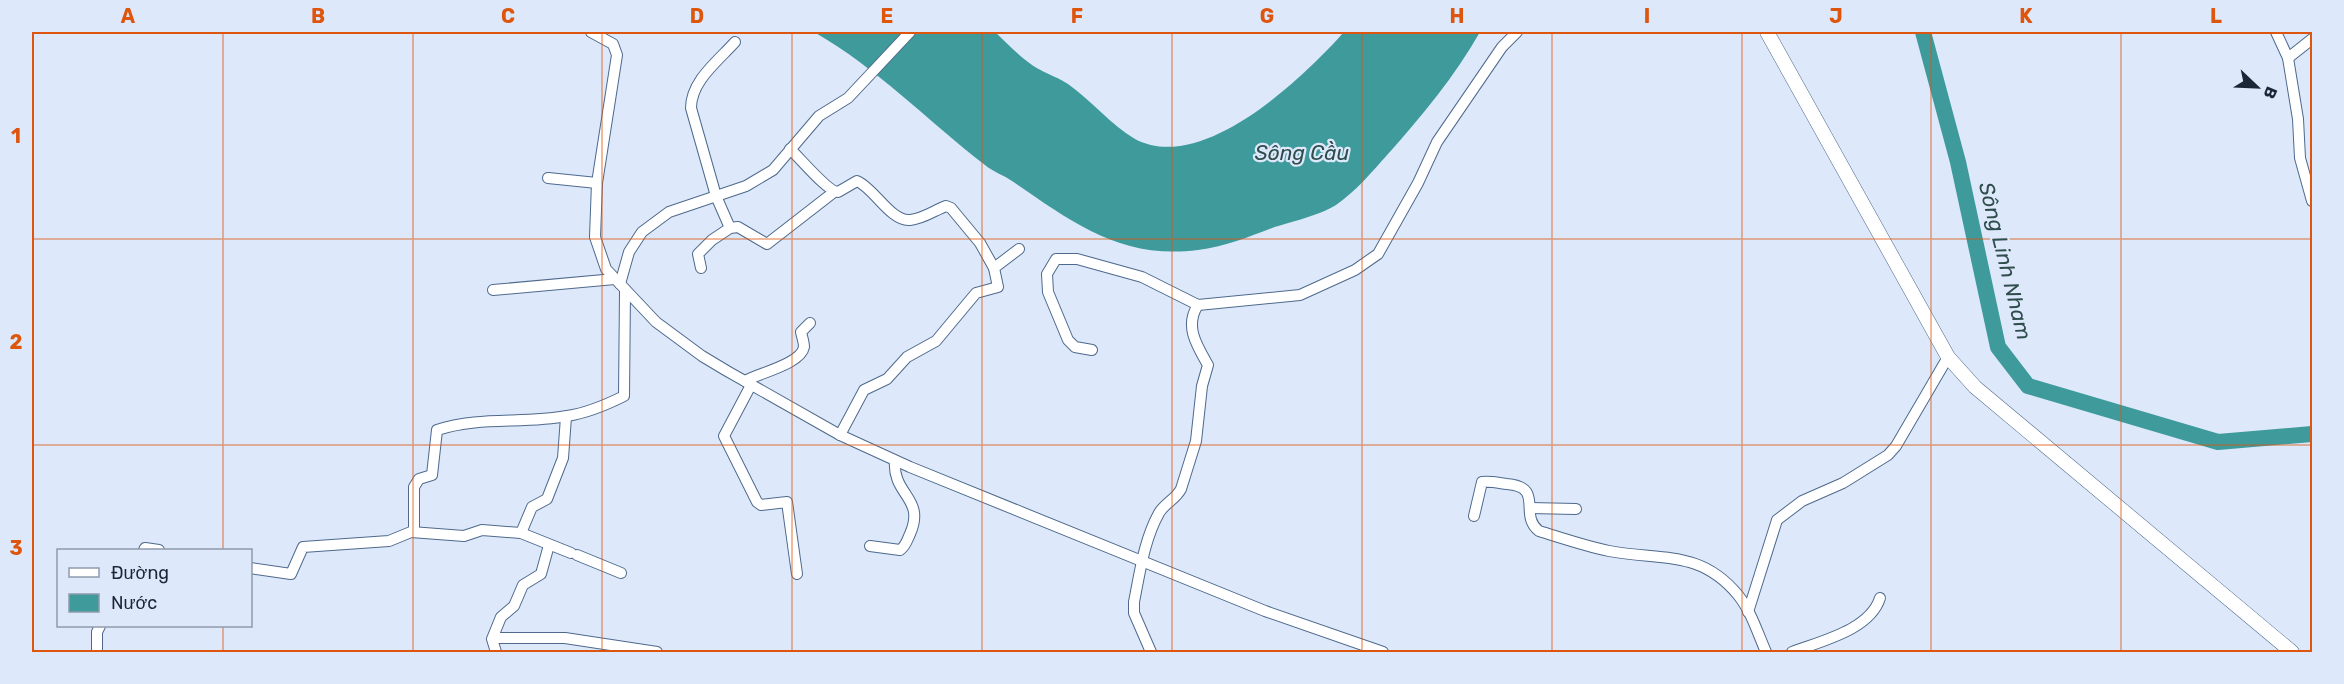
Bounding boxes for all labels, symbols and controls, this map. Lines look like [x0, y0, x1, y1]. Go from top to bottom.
text: A [121, 4, 136, 28]
text: B [311, 4, 325, 28]
text: C [501, 4, 515, 28]
text: D [690, 4, 704, 28]
text: E [881, 4, 893, 28]
text: F [1071, 4, 1083, 28]
text: G [1260, 4, 1274, 28]
text: H [1450, 4, 1464, 28]
text: I [1644, 4, 1650, 28]
text: J [1829, 4, 1843, 28]
text: K [2019, 4, 2033, 28]
text: L [2210, 4, 2222, 28]
north arrow [2227, 57, 2287, 117]
text: B [2259, 84, 2281, 102]
text: 1 [11, 124, 21, 148]
water label: Sông Cầu [1255, 140, 1350, 165]
water label: Sông Linh Nham [1974, 180, 2037, 342]
text: 2 [10, 330, 23, 354]
text: 3 [9, 536, 23, 560]
legend [57, 549, 252, 627]
text: Đường [111, 562, 169, 584]
text: Nước [111, 592, 157, 614]

